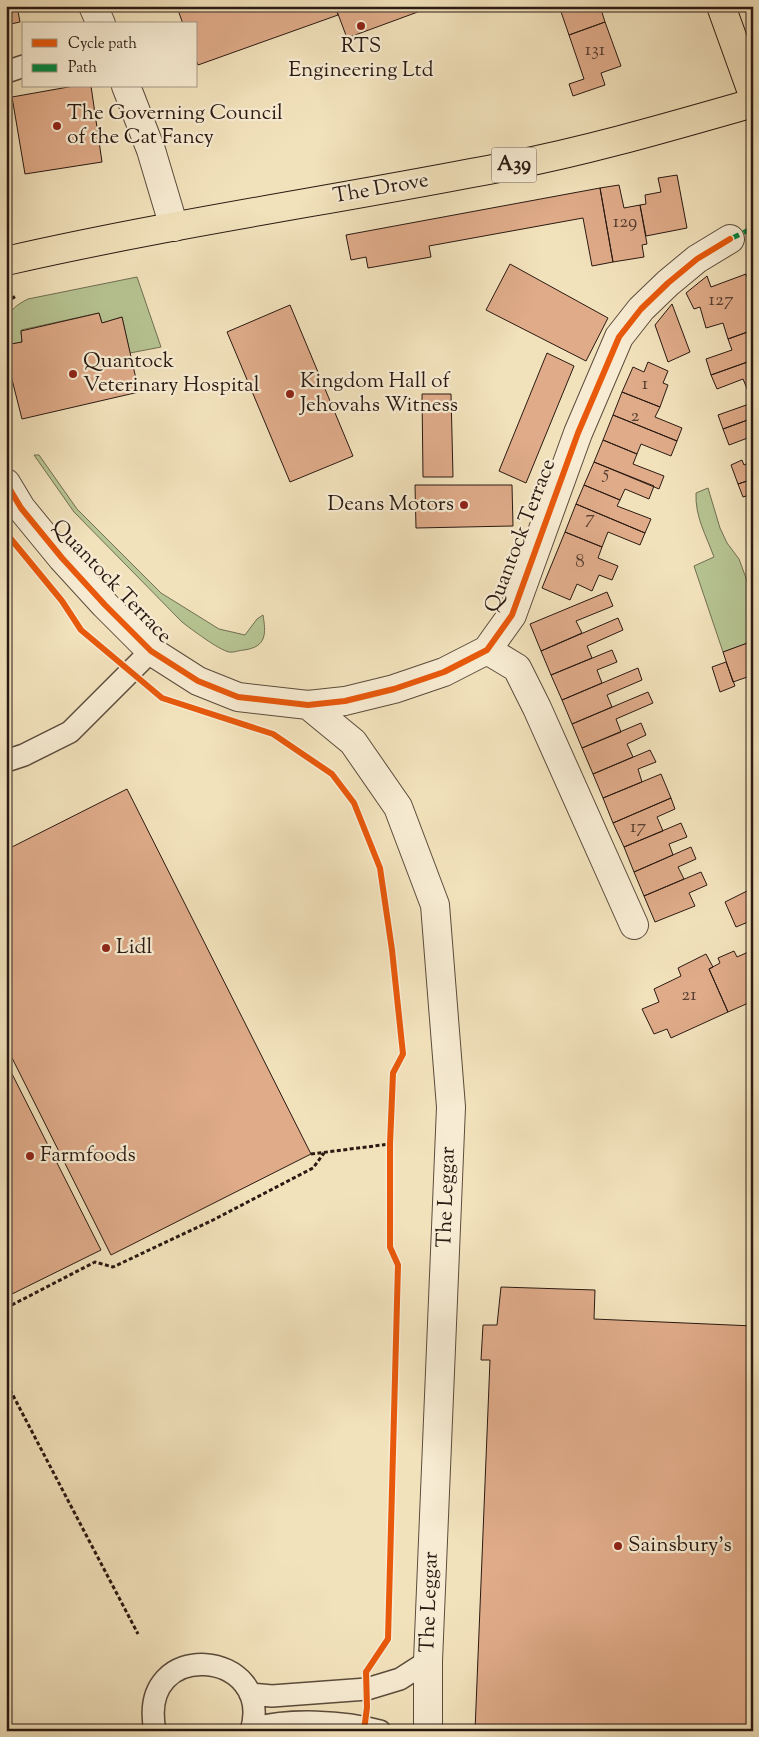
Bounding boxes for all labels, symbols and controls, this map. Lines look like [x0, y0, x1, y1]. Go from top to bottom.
marker: RTS Engineering Ltd [355, 20, 367, 32]
legend [22, 22, 198, 88]
place label: RTS Engineering Ltd [288, 32, 434, 86]
text: Cycle path [68, 34, 137, 55]
house number: 131 [585, 37, 606, 64]
text: Path [68, 58, 97, 79]
place label: The Governing Council of the Cat Fancy [67, 99, 283, 153]
marker: The Governing Council of the Cat Fancy [51, 120, 63, 132]
road number: A39 [492, 148, 536, 182]
street label: The Drove [331, 166, 431, 212]
house number: 129 [613, 209, 637, 236]
house number: 127 [709, 287, 734, 314]
place label: Quantock Veterinary Hospital [83, 347, 260, 401]
place label: Kingdom Hall of Jehovahs Witness [299, 367, 458, 421]
marker: Quantock Veterinary Hospital [67, 368, 79, 380]
house number: 1 [642, 371, 649, 398]
marker: Kingdom Hall of Jehovahs Witness [284, 388, 296, 400]
house number: 2 [631, 403, 640, 430]
street label: Quantock Terrace [478, 455, 564, 617]
house number: 5 [602, 460, 610, 487]
place label: Deans Motors [328, 490, 454, 520]
marker: Deans Motors [458, 499, 470, 511]
house number: 7 [585, 505, 595, 532]
street label: Quantock Terrace [44, 513, 178, 651]
house number: 8 [575, 549, 585, 576]
house number: 17 [630, 814, 646, 841]
place label: Lidl [116, 933, 152, 963]
marker: Lidl [100, 942, 112, 954]
house number: 21 [681, 982, 697, 1009]
place label: Farmfoods [40, 1141, 136, 1171]
street label: The Leggar [430, 1146, 464, 1248]
marker: Farmfoods [24, 1150, 36, 1162]
place label: Sainsbury's [628, 1531, 732, 1561]
marker: Sainsbury's [612, 1540, 624, 1552]
street label: The Leggar [413, 1551, 447, 1653]

